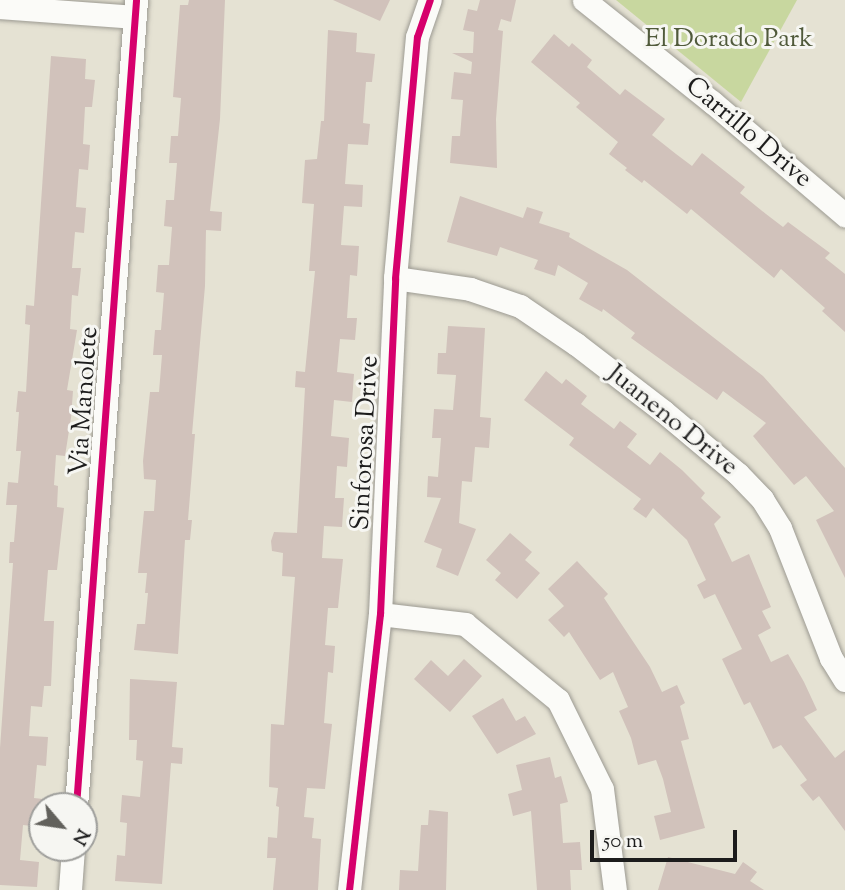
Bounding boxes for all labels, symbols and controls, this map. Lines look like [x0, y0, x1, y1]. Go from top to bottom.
park label: El Dorado Park [645, 24, 813, 56]
street label: Carrillo Drive [678, 71, 818, 195]
street label: Via Manolete [64, 325, 106, 477]
street label: Sinforosa Drive [346, 355, 386, 531]
street label: Juaneno Drive [600, 359, 744, 483]
north arrow [28, 792, 98, 862]
scale bar [593, 816, 740, 860]
text: N [65, 823, 96, 850]
text: 50 m [603, 827, 643, 857]

